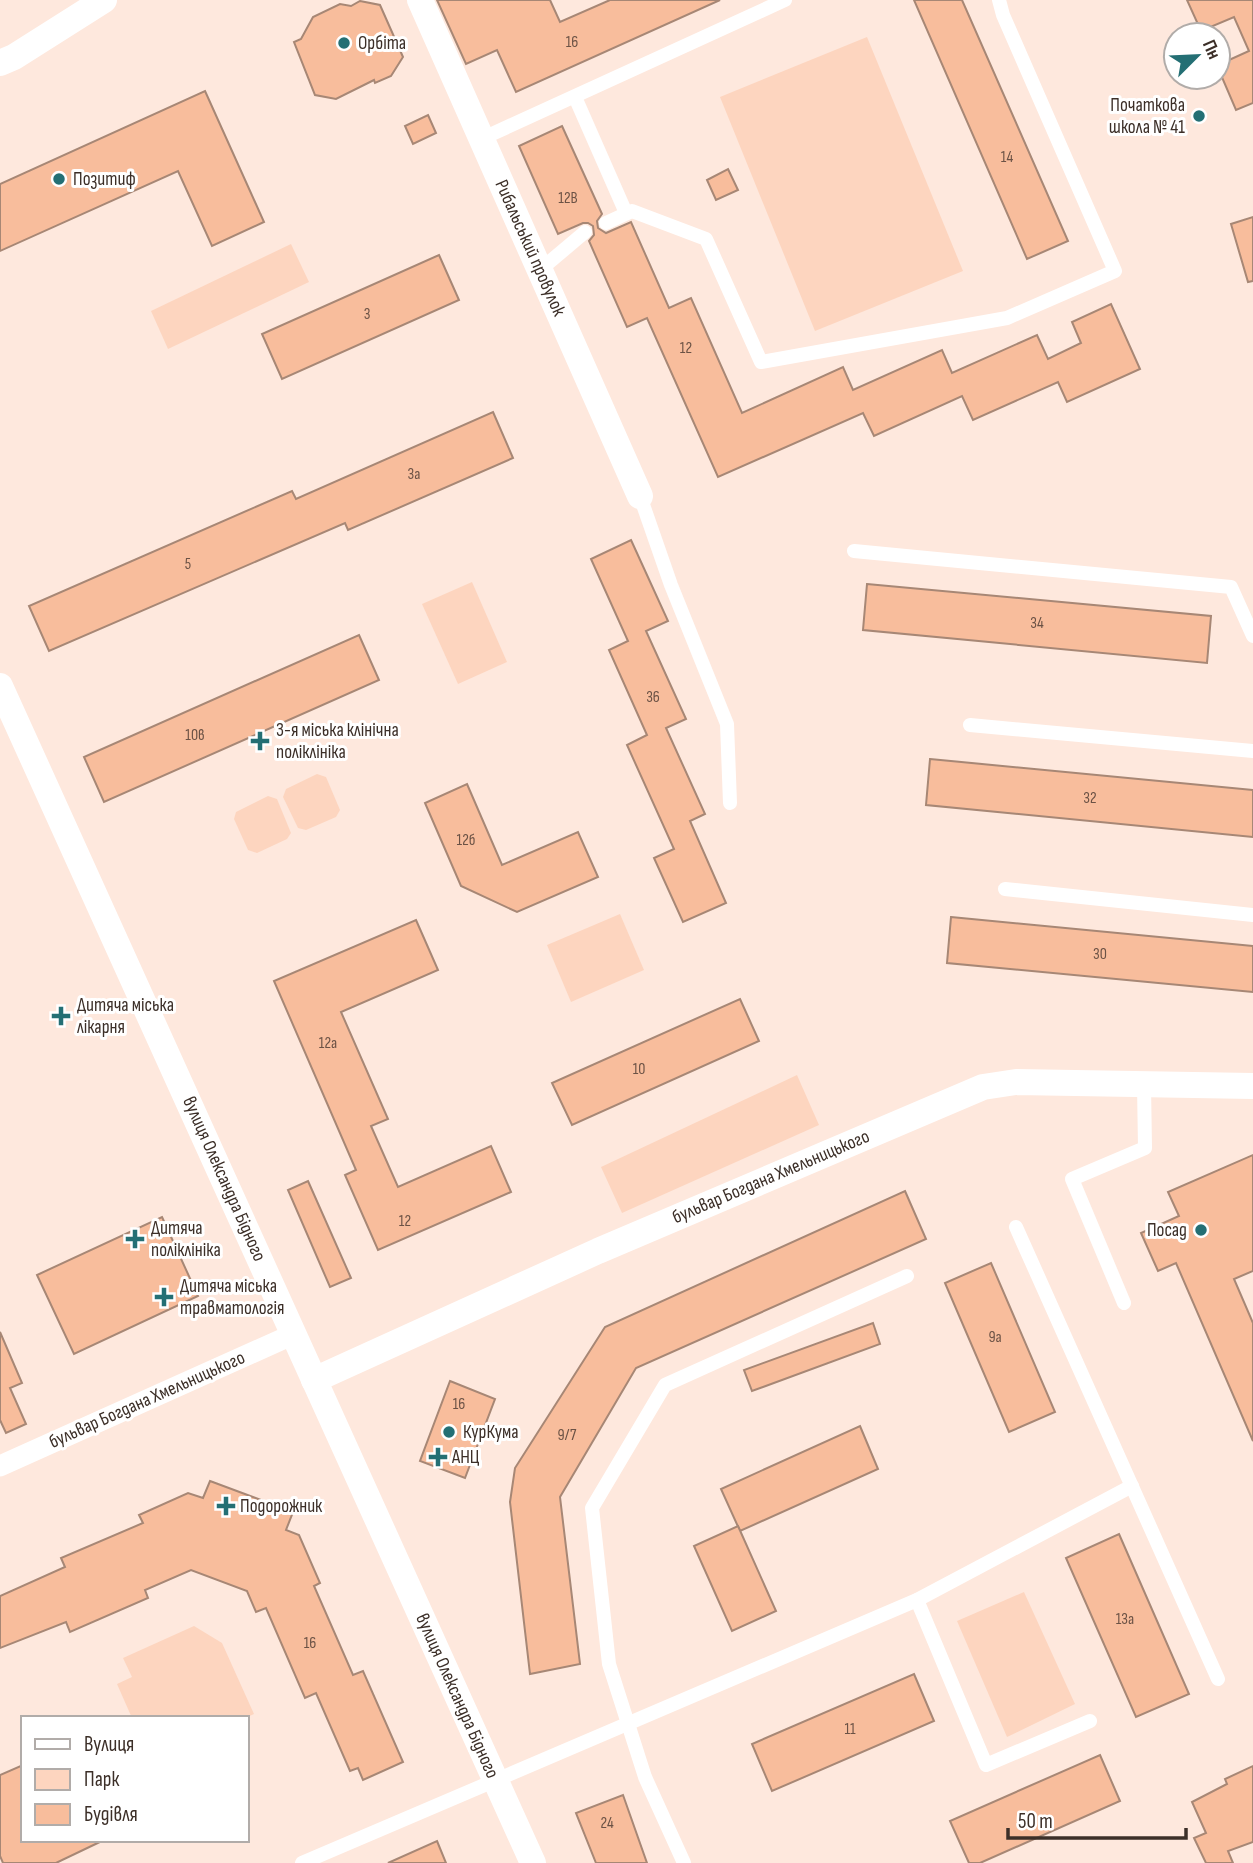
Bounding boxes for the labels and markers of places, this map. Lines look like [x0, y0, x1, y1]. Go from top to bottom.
place label: Орбіта [358, 32, 406, 55]
marker: Орбіта [336, 35, 352, 51]
place label: Початкова школа № 41 [1109, 94, 1185, 139]
marker: Початкова школа № 41 [1191, 108, 1207, 124]
place label: Позитиф [73, 168, 136, 191]
marker: Позитиф [51, 171, 67, 187]
place label: 3-я міська клінічна поліклініка [276, 719, 399, 764]
marker: 3-я міська клінічна поліклініка [250, 731, 270, 751]
place label: Дитяча міська лікарня [77, 994, 174, 1039]
marker: Дитяча міська лікарня [51, 1006, 71, 1026]
place label: Дитяча поліклініка [151, 1217, 221, 1262]
place label: Посад [1147, 1219, 1187, 1242]
marker: Посад [1193, 1222, 1209, 1238]
marker: Дитяча поліклініка [125, 1229, 145, 1249]
place label: Дитяча міська травматологія [180, 1275, 285, 1320]
marker: Дитяча міська травматологія [154, 1287, 174, 1307]
place label: КурКума [463, 1421, 519, 1444]
marker: КурКума [441, 1424, 457, 1440]
place label: АНЦ [451, 1446, 480, 1469]
marker: АНЦ [430, 1449, 446, 1465]
place label: Подорожник [240, 1495, 323, 1518]
marker: Подорожник [218, 1498, 234, 1514]

